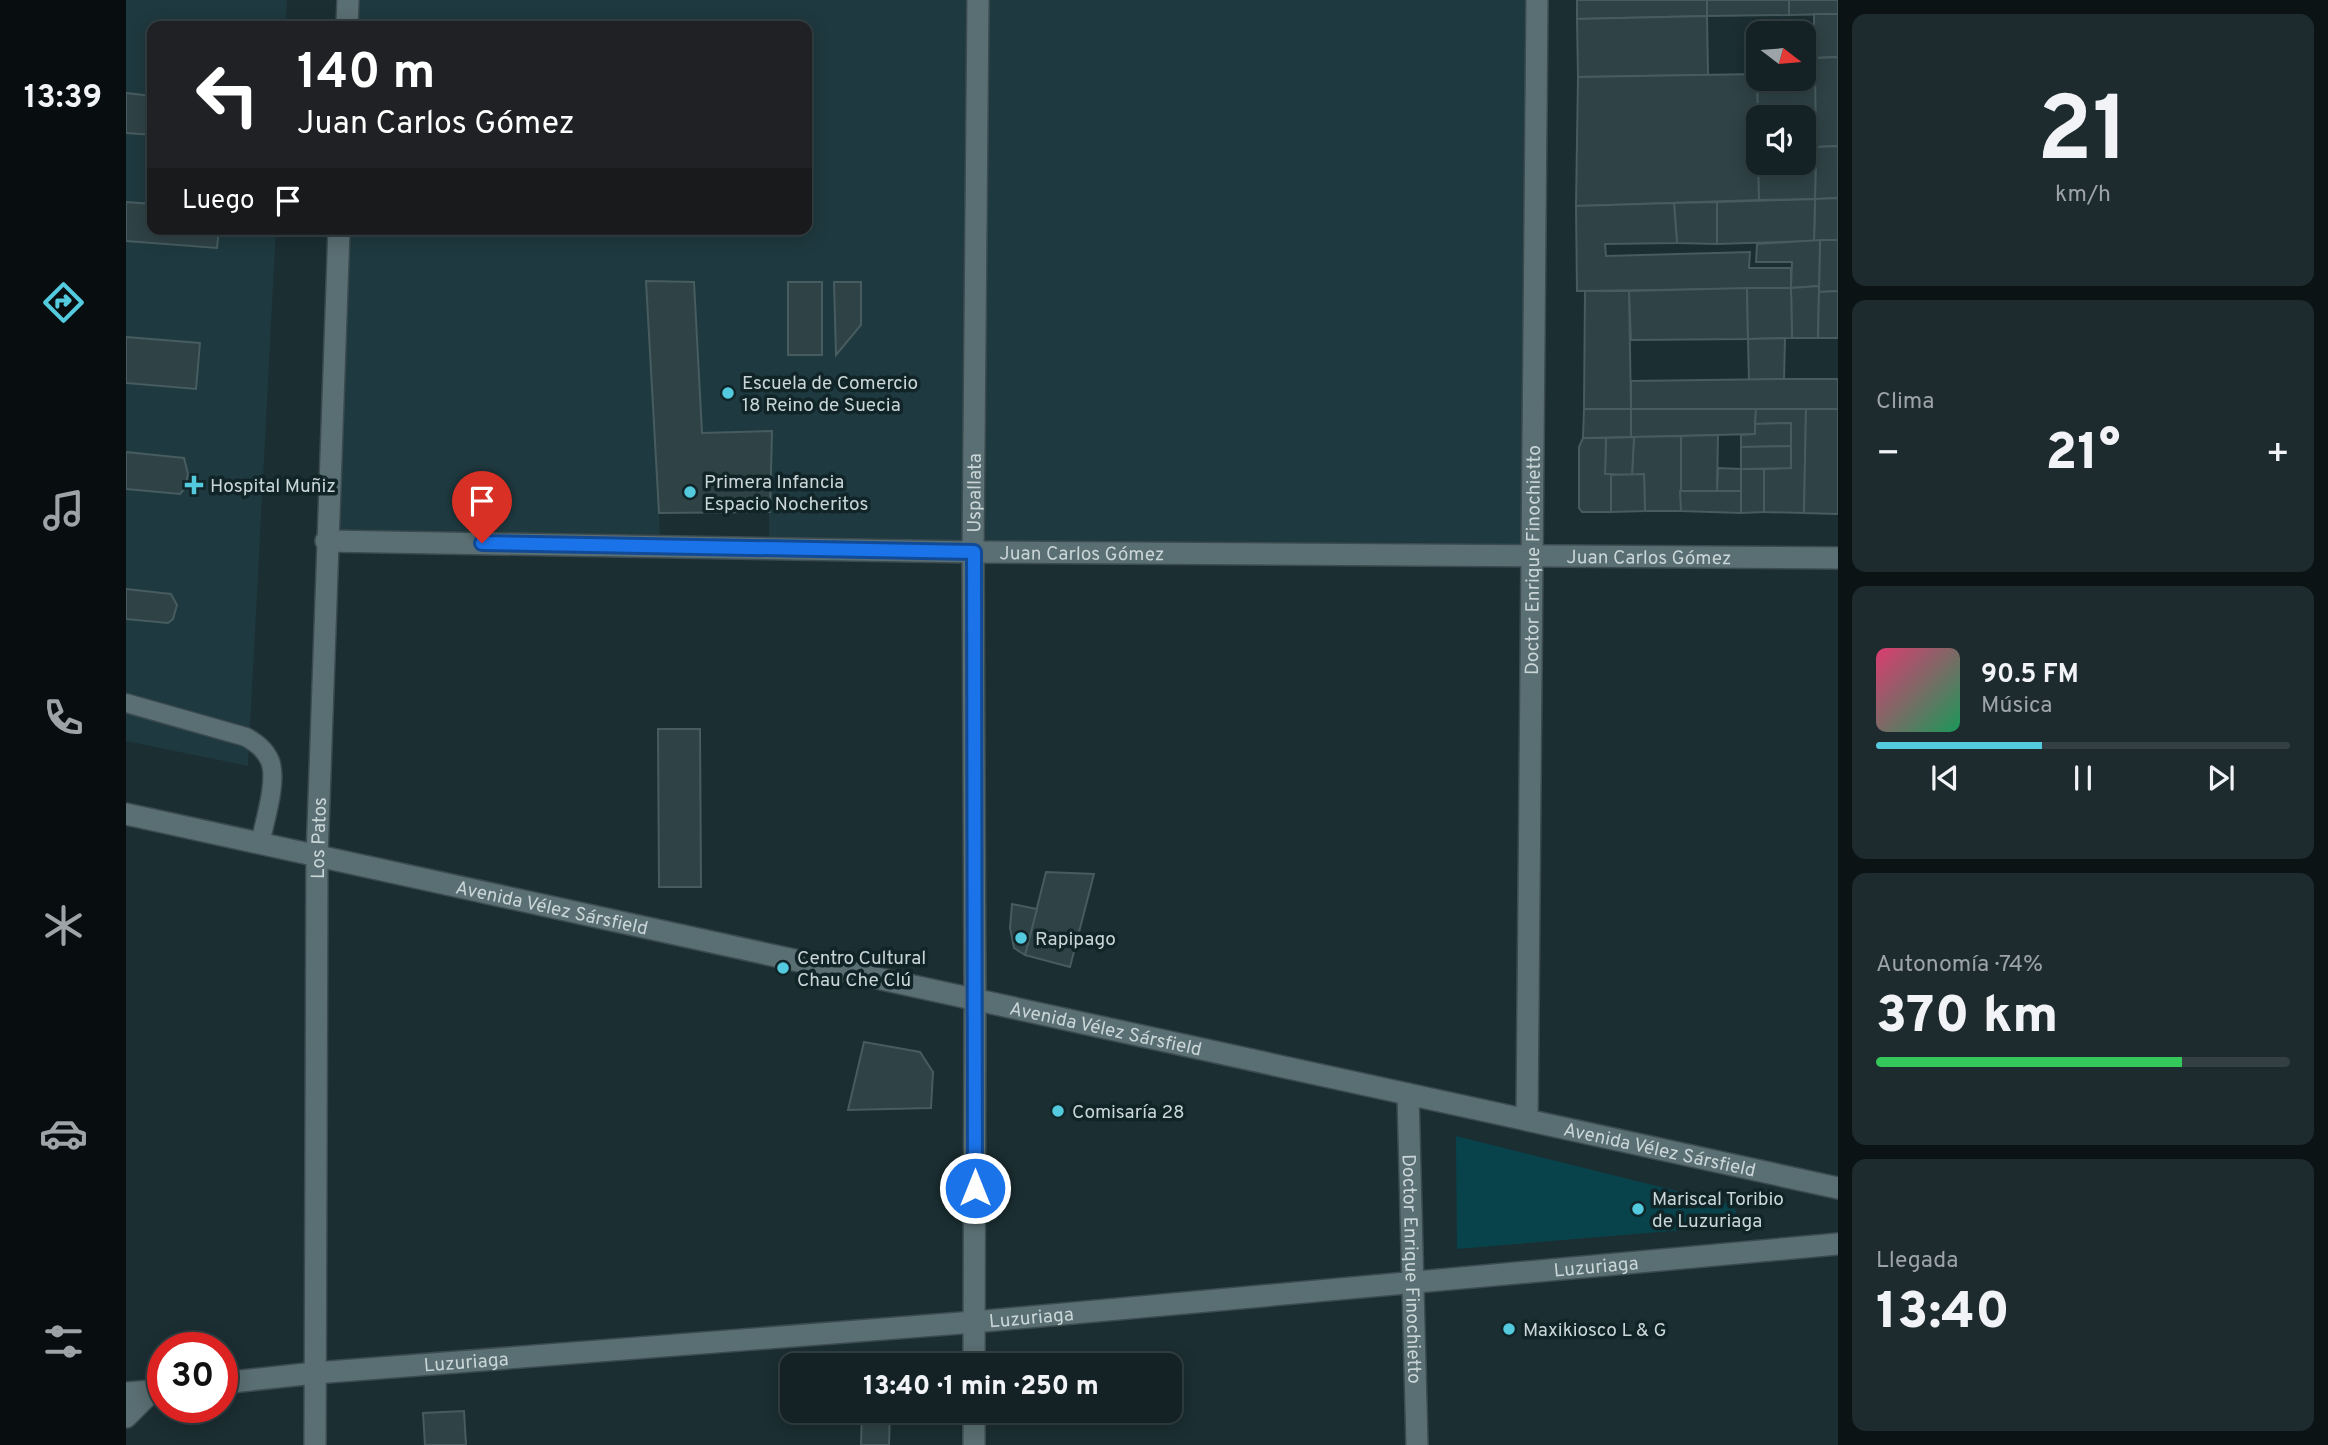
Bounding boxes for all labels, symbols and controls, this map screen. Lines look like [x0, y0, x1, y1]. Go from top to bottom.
north arrow [1746, 21, 1816, 91]
map controls [1746, 21, 1816, 175]
text: 140 m [297, 44, 436, 106]
icon: left [182, 49, 273, 140]
text: 21 [2037, 78, 2129, 193]
text: 13:39 [24, 79, 102, 119]
text: Juan Carlos Gómez [297, 105, 575, 145]
button: sound [1746, 105, 1816, 175]
text: km/h [2055, 181, 2111, 210]
icon: arrive [269, 182, 307, 220]
text: Luego [182, 185, 255, 218]
icon: directions [39, 278, 88, 327]
place label: Escuela de Comercio 18 Reino de Suecia [742, 372, 918, 418]
marker: Escuela de Comercio 18 Reino de Suecia [720, 385, 736, 401]
text: Clima [1876, 388, 1934, 417]
text: 21° [2046, 422, 2120, 488]
text: − [1876, 431, 1901, 480]
text: + [2265, 431, 2290, 480]
street label: Doctor Enrique Finochietto [1521, 445, 1547, 675]
street label: Uspallata [963, 453, 988, 533]
pin [452, 471, 512, 543]
place label: Primera Infancia Espacio Nocheritos [704, 471, 868, 517]
marker: Hospital Muñiz [184, 475, 204, 495]
place label: Hospital Muñiz [210, 475, 336, 499]
icon: arrive [463, 482, 501, 520]
marker: Primera Infancia Espacio Nocheritos [682, 484, 698, 500]
icon: music [39, 486, 88, 535]
street label: Juan Carlos Gómez [999, 542, 1164, 567]
street label: Juan Carlos Gómez [1566, 546, 1731, 571]
text: 90.5 FM [1981, 659, 2079, 692]
text: Música [1981, 692, 2052, 721]
icon: phone [39, 693, 88, 742]
icon: previous [1926, 759, 1964, 797]
icon: pause [2064, 759, 2102, 797]
icon: next [2202, 759, 2240, 797]
street label: Los Patos [307, 797, 333, 879]
street label: Avenida Vélez Sársfield [453, 876, 650, 942]
icon: climate [39, 901, 88, 950]
place label: Rapipago [1035, 928, 1116, 952]
marker: Rapipago [1013, 930, 1029, 946]
place label: Centro Cultural Chau Che Clú [797, 947, 926, 993]
text: Autonomía · 74% [1876, 951, 2043, 980]
marker: Centro Cultural Chau Che Clú [775, 960, 791, 976]
text: 370 km [1876, 985, 2058, 1051]
street label: Avenida Vélez Sársfield [1007, 997, 1204, 1063]
place label: Comisaría 28 [1072, 1101, 1185, 1125]
marker: Comisaría 28 [1050, 1103, 1066, 1119]
icon: car [39, 1109, 88, 1158]
street label: Avenida Vélez Sársfield [1561, 1118, 1758, 1184]
position arrow [938, 1151, 1012, 1225]
street label: Doctor Enrique Finochietto [1396, 1154, 1425, 1384]
place label: Mariscal Toribio de Luzuriaga [1652, 1188, 1784, 1234]
marker: Mariscal Toribio de Luzuriaga [1630, 1201, 1646, 1217]
text: Llegada [1876, 1247, 1958, 1276]
street label: Luzuriaga [1553, 1252, 1640, 1284]
text: 13:40 [1876, 1281, 2010, 1347]
street label: Luzuriaga [988, 1303, 1075, 1335]
icon: filters [39, 1317, 88, 1366]
place label: Maxikiosco L & G [1523, 1319, 1667, 1343]
marker: Maxikiosco L & G [1501, 1321, 1517, 1337]
speed limit sign: 30 [147, 1332, 238, 1423]
street label: Luzuriaga [423, 1348, 509, 1379]
text: 13:40 · 1 min · 250 m [863, 1371, 1099, 1404]

